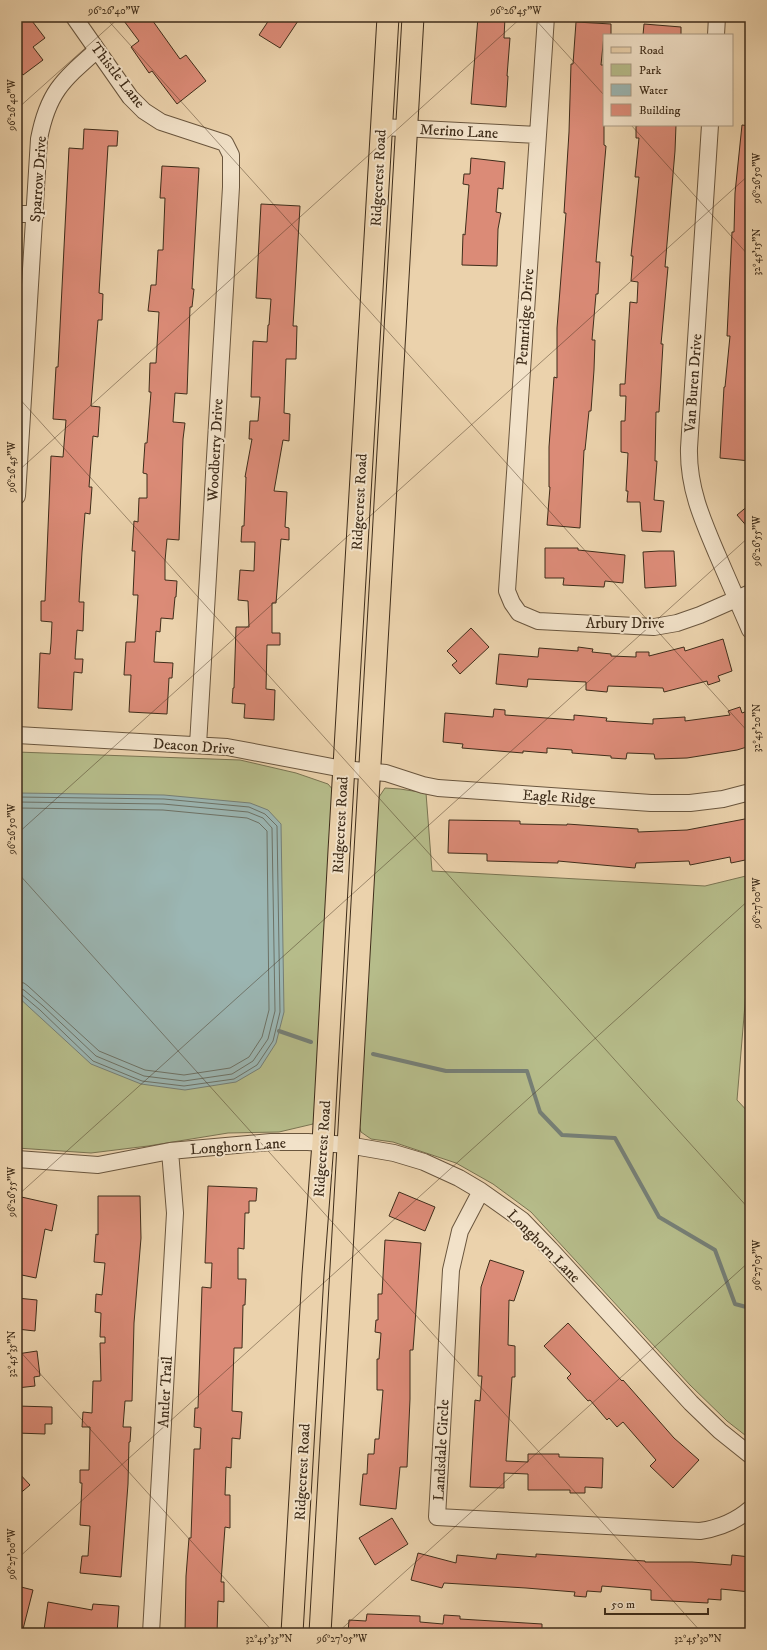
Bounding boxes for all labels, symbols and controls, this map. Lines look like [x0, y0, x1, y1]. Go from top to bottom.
text: 96°26'40"W [87, 5, 141, 17]
text: 96°26'45"W [490, 5, 542, 17]
legend [603, 34, 733, 126]
street label: Thistle Lane [86, 39, 149, 112]
text: Road [639, 43, 664, 58]
text: Park [639, 63, 661, 78]
text: 96°26'40"W [6, 78, 18, 132]
text: Water [638, 83, 668, 98]
text: Building [639, 103, 680, 118]
street label: Merino Lane [419, 120, 499, 143]
street label: Ridgecrest Road [366, 128, 391, 227]
street label: Sparrow Drive [26, 135, 51, 223]
text: 96°26'50"W [751, 152, 763, 204]
text: 32°45'15"N [751, 229, 763, 275]
street label: Pennridge Drive [513, 268, 538, 366]
street label: Van Buren Drive [681, 333, 706, 434]
street label: Woodberry Drive [203, 398, 228, 503]
text: 96°26'45"W [6, 441, 18, 493]
street label: Ridgecrest Road [347, 452, 372, 551]
text: 96°26'55"W [751, 515, 763, 567]
street label: Arbury Drive [586, 614, 664, 633]
text: 32°45'20"N [751, 704, 763, 752]
street label: Deacon Drive [152, 734, 236, 759]
street label: Ridgecrest Road [328, 775, 353, 874]
street label: Eagle Ridge [522, 785, 596, 810]
text: 96°26'50"W [6, 803, 18, 855]
text: 96°27'00"W [751, 877, 763, 929]
street label: Ridgecrest Road [310, 1099, 335, 1198]
street label: Longhorn Lane [189, 1134, 287, 1159]
text: 96°26'55"W [6, 1166, 18, 1218]
street label: Longhorn Lane [503, 1206, 584, 1287]
text: 96°27'05"W [751, 1239, 763, 1291]
text: 32°45'35"N [6, 1331, 18, 1377]
street label: Antler Trail [154, 1355, 177, 1428]
street label: Landsdale Circle [429, 1399, 454, 1501]
street label: Ridgecrest Road [290, 1422, 315, 1521]
text: 96°27'00"W [6, 1528, 18, 1580]
scale bar [605, 1590, 708, 1616]
text: 50 m [611, 1597, 635, 1612]
text: 32°45'35"N [246, 1633, 292, 1645]
text: 96°27'05"W [316, 1633, 368, 1645]
text: 32°45'30"N [674, 1633, 722, 1645]

